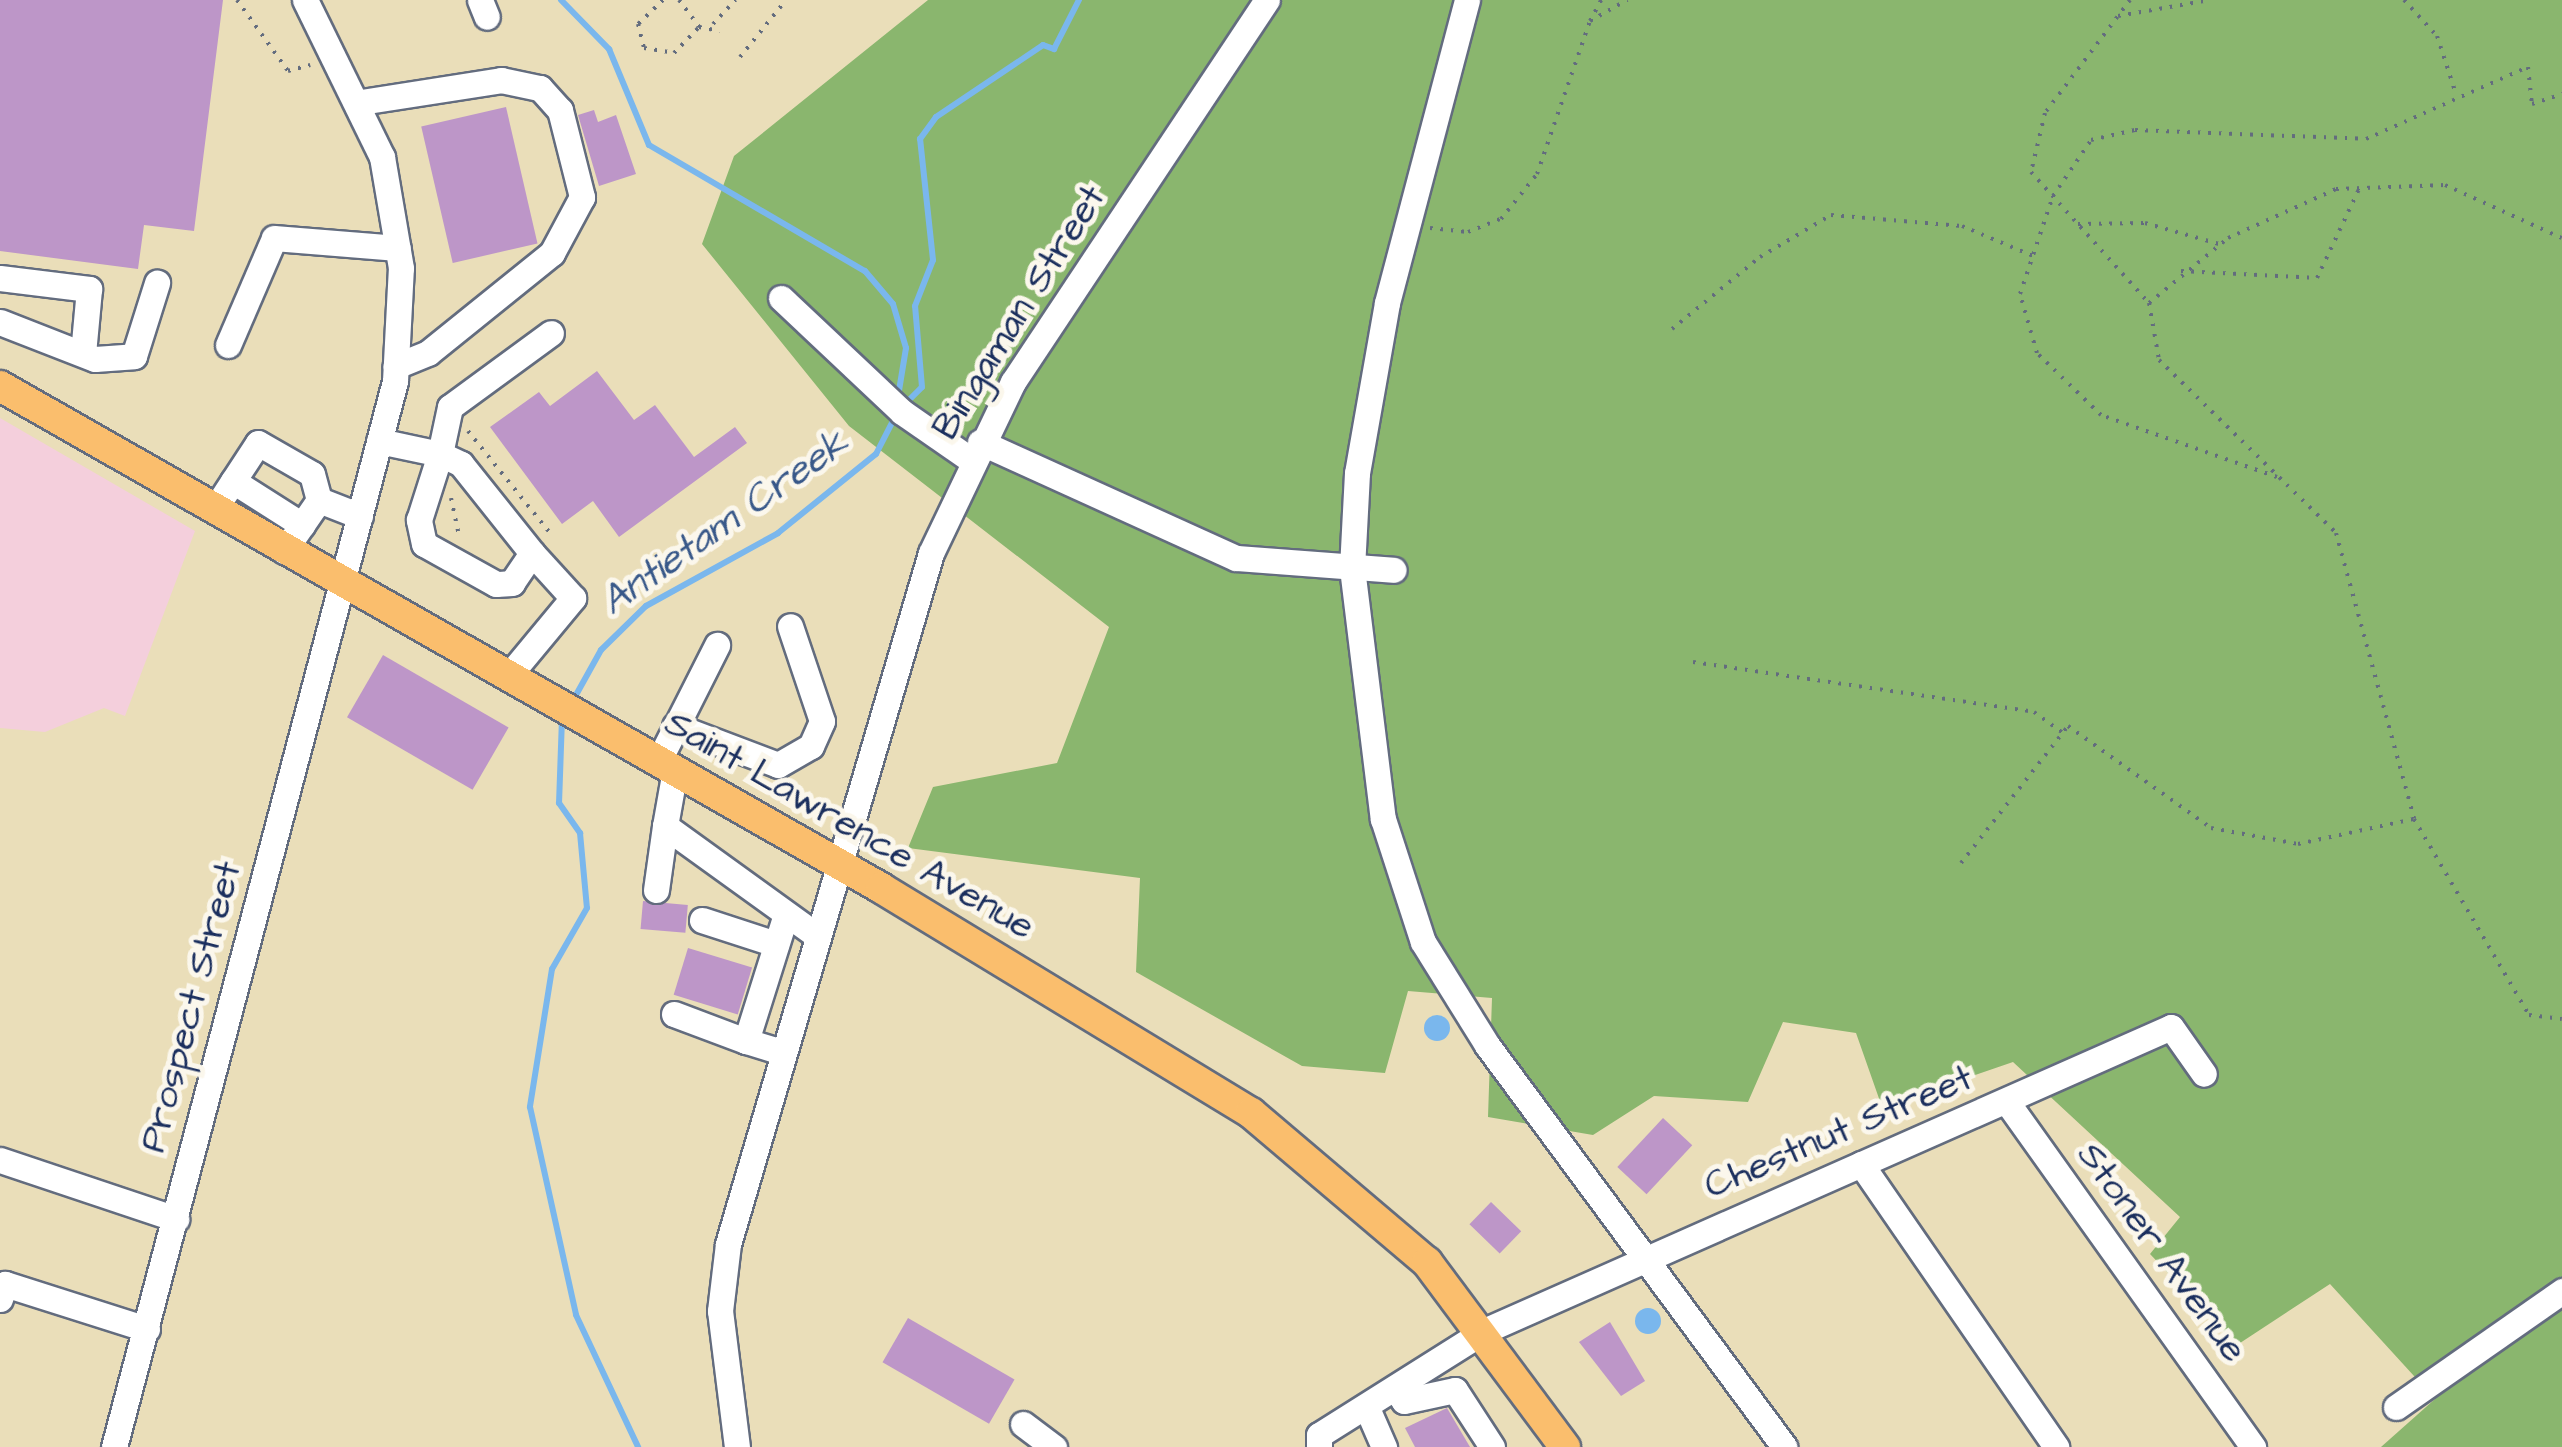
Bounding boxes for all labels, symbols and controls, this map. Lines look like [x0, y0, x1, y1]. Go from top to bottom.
street label: Bingaman Street [924, 178, 1116, 448]
water label: Antietam Creek [592, 420, 858, 626]
street label: Saint Lawrence Avenue [656, 701, 1042, 951]
street label: Prospect Street [131, 857, 253, 1157]
street label: Chestnut Street [1698, 1056, 1980, 1210]
street label: Stoner Avenue [2066, 1134, 2256, 1372]

